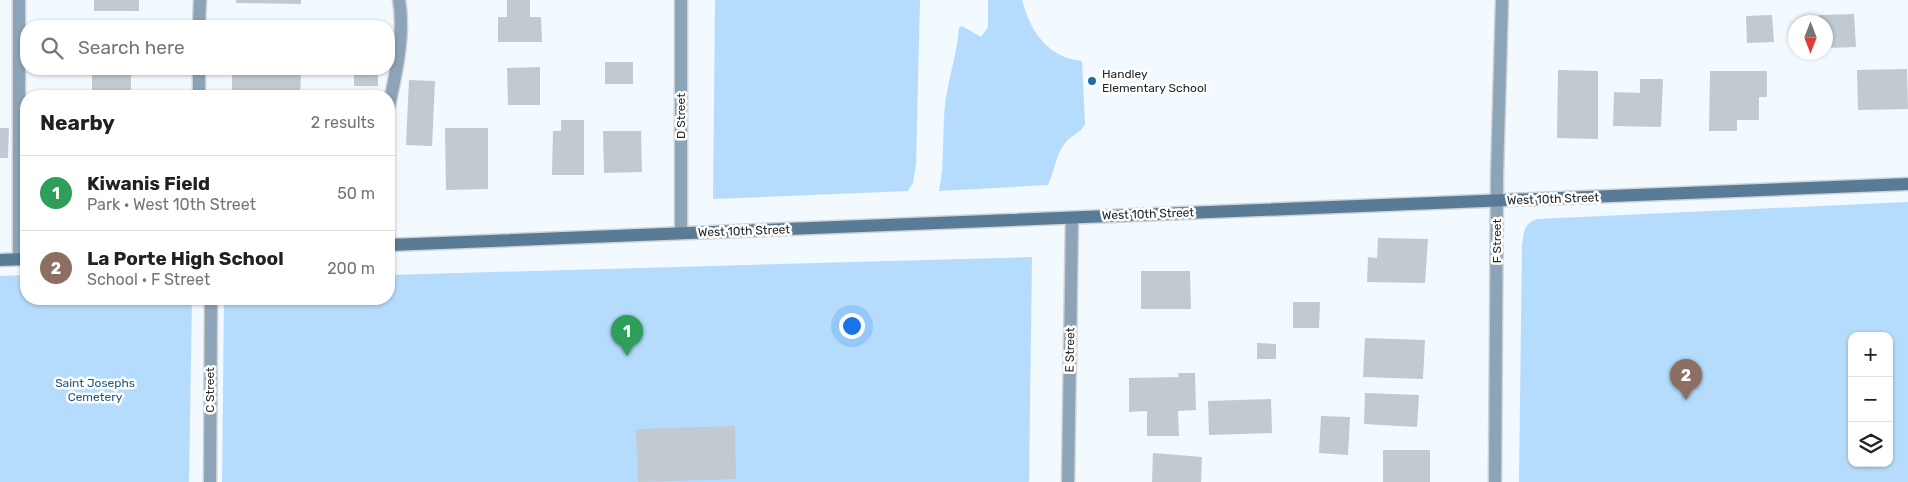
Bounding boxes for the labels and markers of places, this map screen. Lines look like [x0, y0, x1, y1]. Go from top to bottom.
place label: Handley Elementary School [1102, 67, 1207, 95]
marker: Handley Elementary School [1086, 75, 1098, 87]
pin: 1 [611, 315, 643, 356]
pin: 2 [1670, 359, 1702, 400]

